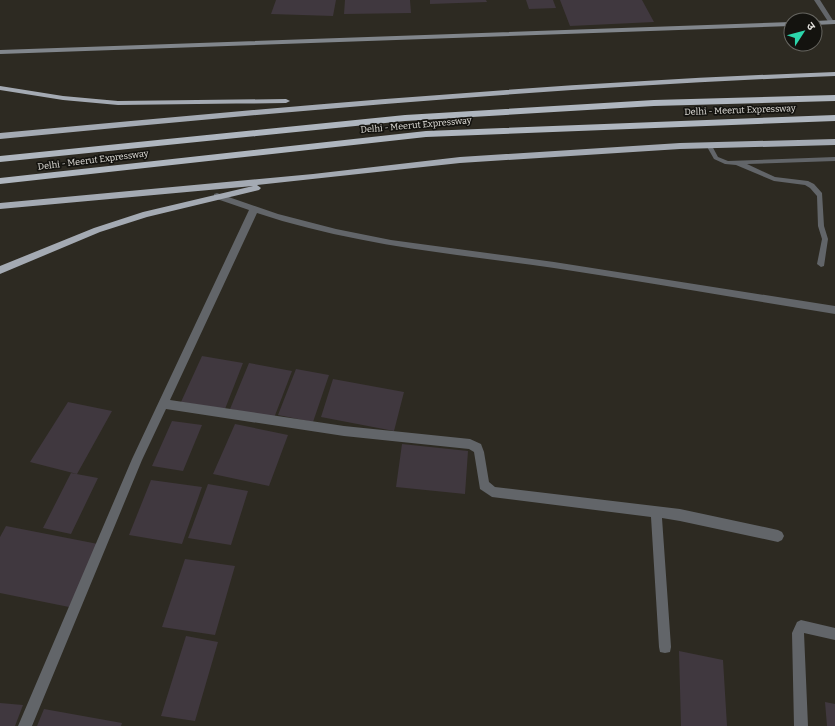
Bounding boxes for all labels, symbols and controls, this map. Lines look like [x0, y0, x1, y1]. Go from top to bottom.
north arrow [783, 12, 823, 52]
text: उ [804, 20, 818, 33]
street label: Delhi - Meerut Expressway [684, 103, 796, 117]
street label: Delhi - Meerut Expressway [360, 115, 472, 135]
street label: Delhi - Meerut Expressway [37, 148, 149, 172]

